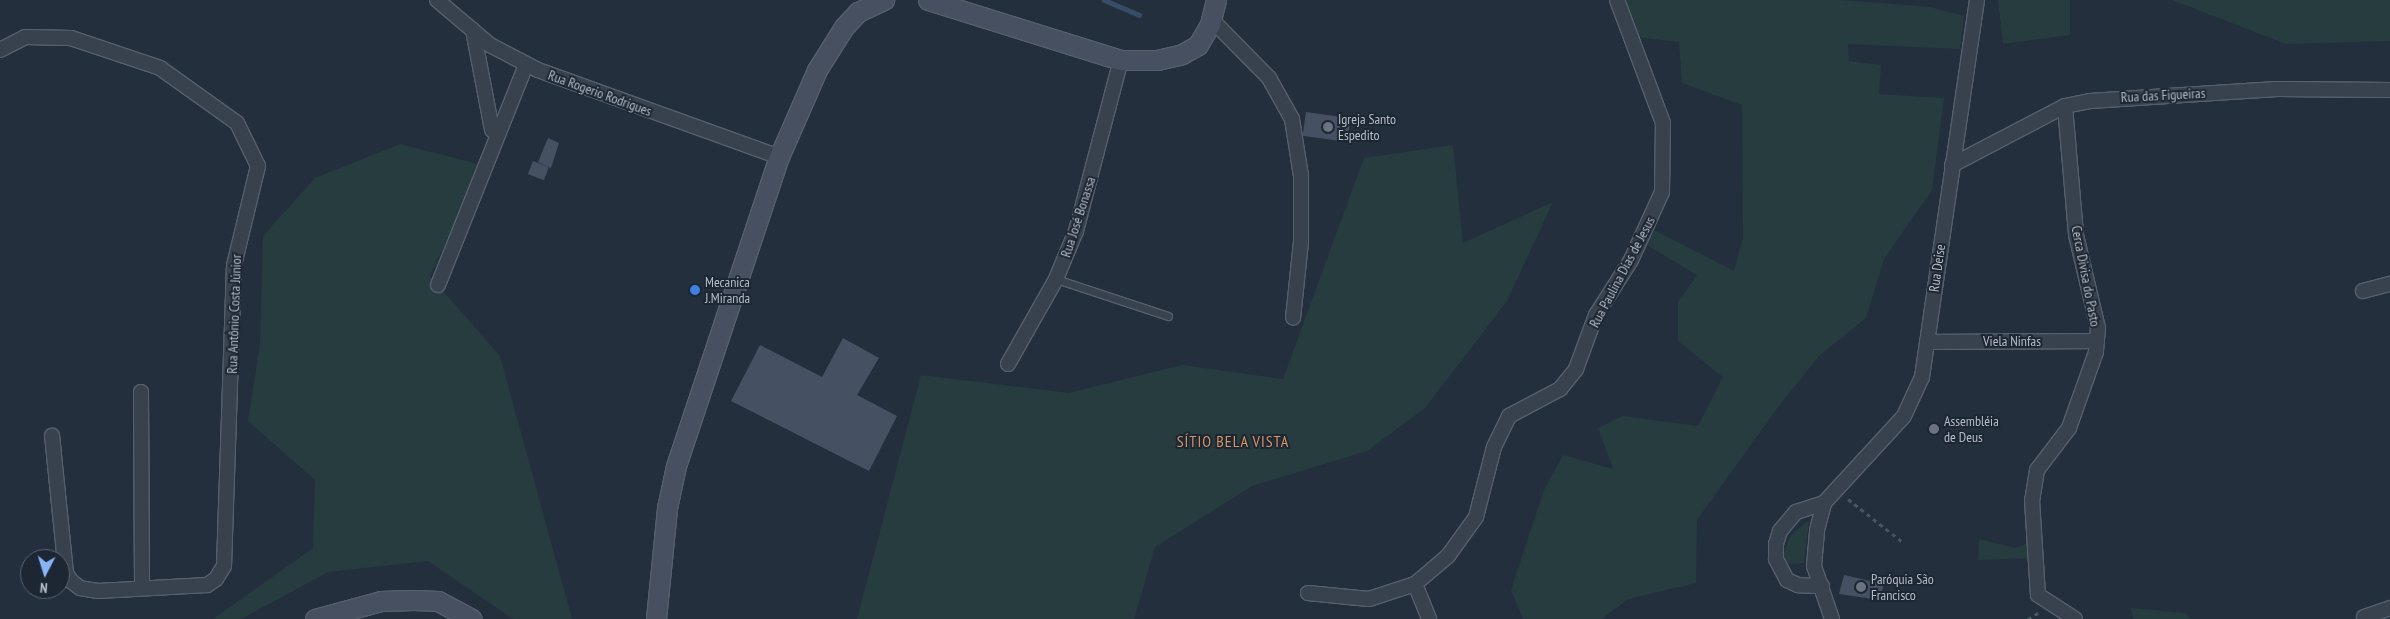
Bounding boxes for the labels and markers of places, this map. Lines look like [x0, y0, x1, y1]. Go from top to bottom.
place label: Igreja Santo Espedito [1338, 111, 1396, 144]
marker: Igreja Santo Espedito [1322, 121, 1334, 133]
place label: Mecanica J.Miranda [705, 274, 750, 306]
marker: Mecanica J.Miranda [689, 284, 701, 296]
place label: Assembléia de Deus [1944, 413, 1999, 446]
marker: Assembléia de Deus [1928, 423, 1940, 435]
place label: Paróquia São Francisco [1871, 571, 1934, 604]
marker: Paróquia São Francisco [1855, 581, 1867, 593]

